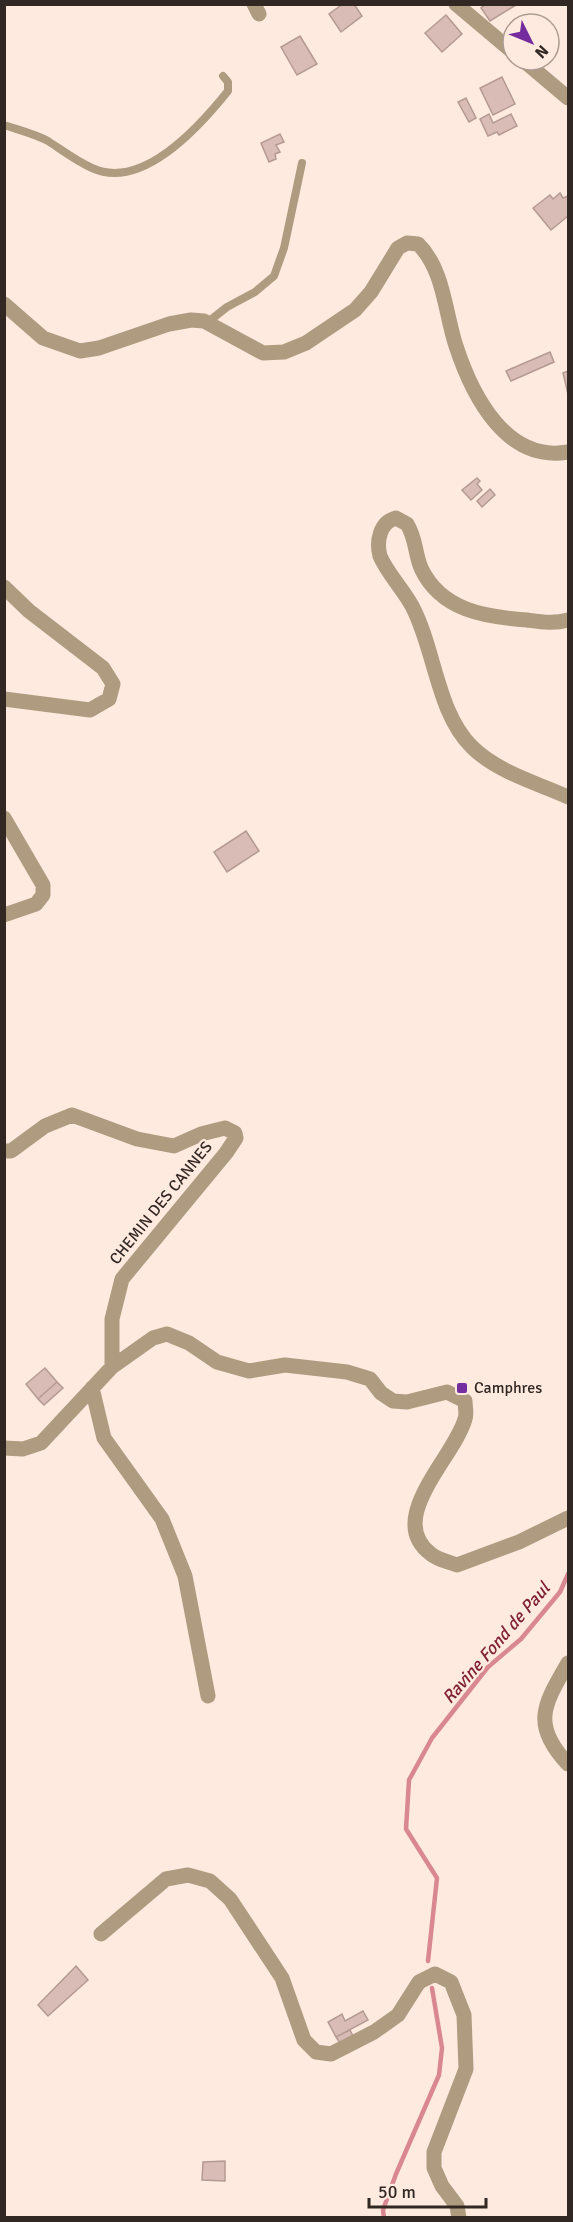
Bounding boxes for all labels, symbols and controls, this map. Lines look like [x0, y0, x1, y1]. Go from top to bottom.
north arrow [501, 12, 561, 72]
text: N [530, 41, 552, 62]
street label: CHEMIN DES CANNES [105, 1137, 217, 1269]
place label: Camphres [474, 1378, 542, 1398]
marker: Camphres [455, 1381, 469, 1395]
water label: Ravine Fond de Paul [437, 1577, 556, 1708]
scale bar [369, 2171, 486, 2209]
text: 50 m [378, 2181, 416, 2203]

